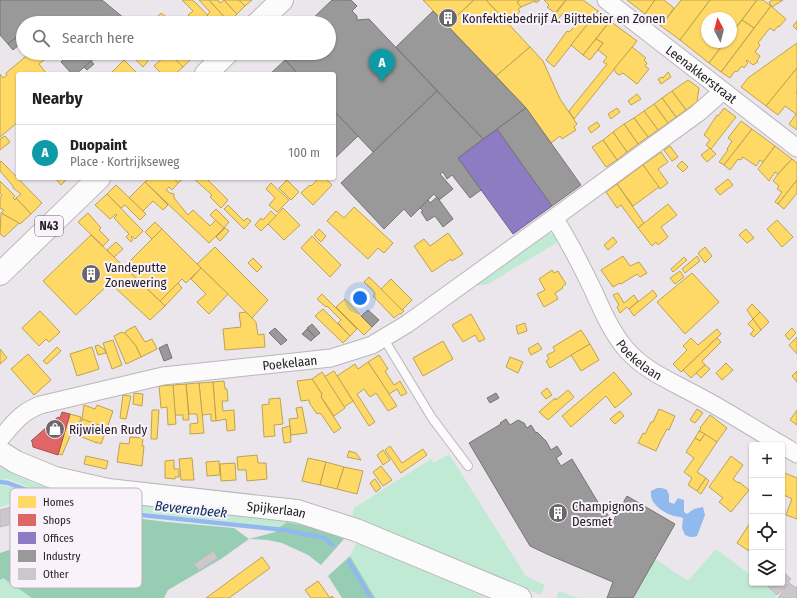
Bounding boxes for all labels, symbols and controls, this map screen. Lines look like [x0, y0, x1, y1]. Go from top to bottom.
building icon: Konfektiebedrijf A. Bijttebier en Zonen [437, 7, 459, 29]
place label: Konfektiebedrijf A. Bijttebier en Zonen [462, 11, 666, 26]
north arrow [701, 12, 737, 48]
search box [16, 16, 336, 60]
icon: search [30, 27, 52, 49]
text: Search here [62, 29, 134, 47]
street label: Leenakkerstraat [663, 42, 740, 107]
pin: A [369, 49, 395, 82]
text: Nearby [32, 88, 83, 109]
text: Duopaint [70, 136, 127, 154]
text: A [41, 145, 49, 160]
text: 100 m [288, 145, 320, 160]
text: Place · Kortrijkseweg [70, 154, 179, 169]
road number: N43 [35, 216, 63, 236]
place label: Vandeputte Zonewering [105, 260, 168, 290]
building icon: Vandeputte Zonewering [80, 263, 102, 285]
your location [350, 288, 370, 308]
street label: Poekelaan [613, 337, 665, 383]
street label: Poekelaan [262, 353, 318, 373]
shop icon: Rijwielen Rudy [44, 418, 66, 440]
place label: Rijwielen Rudy [69, 422, 147, 437]
map controls [749, 442, 785, 586]
button: + [749, 442, 785, 478]
button: − [749, 478, 785, 514]
legend [10, 488, 142, 588]
text: Homes [43, 496, 74, 509]
water label: Beverenbeek [154, 497, 228, 522]
street label: Spijkerlaan [246, 498, 308, 521]
place label: Champignons Desmet [572, 499, 645, 529]
building icon: Champignons Desmet [547, 502, 569, 524]
text: Shops [43, 514, 71, 527]
button: locate [749, 514, 785, 550]
text: Offices [43, 532, 74, 545]
text: Industry [43, 550, 80, 563]
button: layers [749, 550, 785, 586]
text: Other [43, 568, 69, 581]

